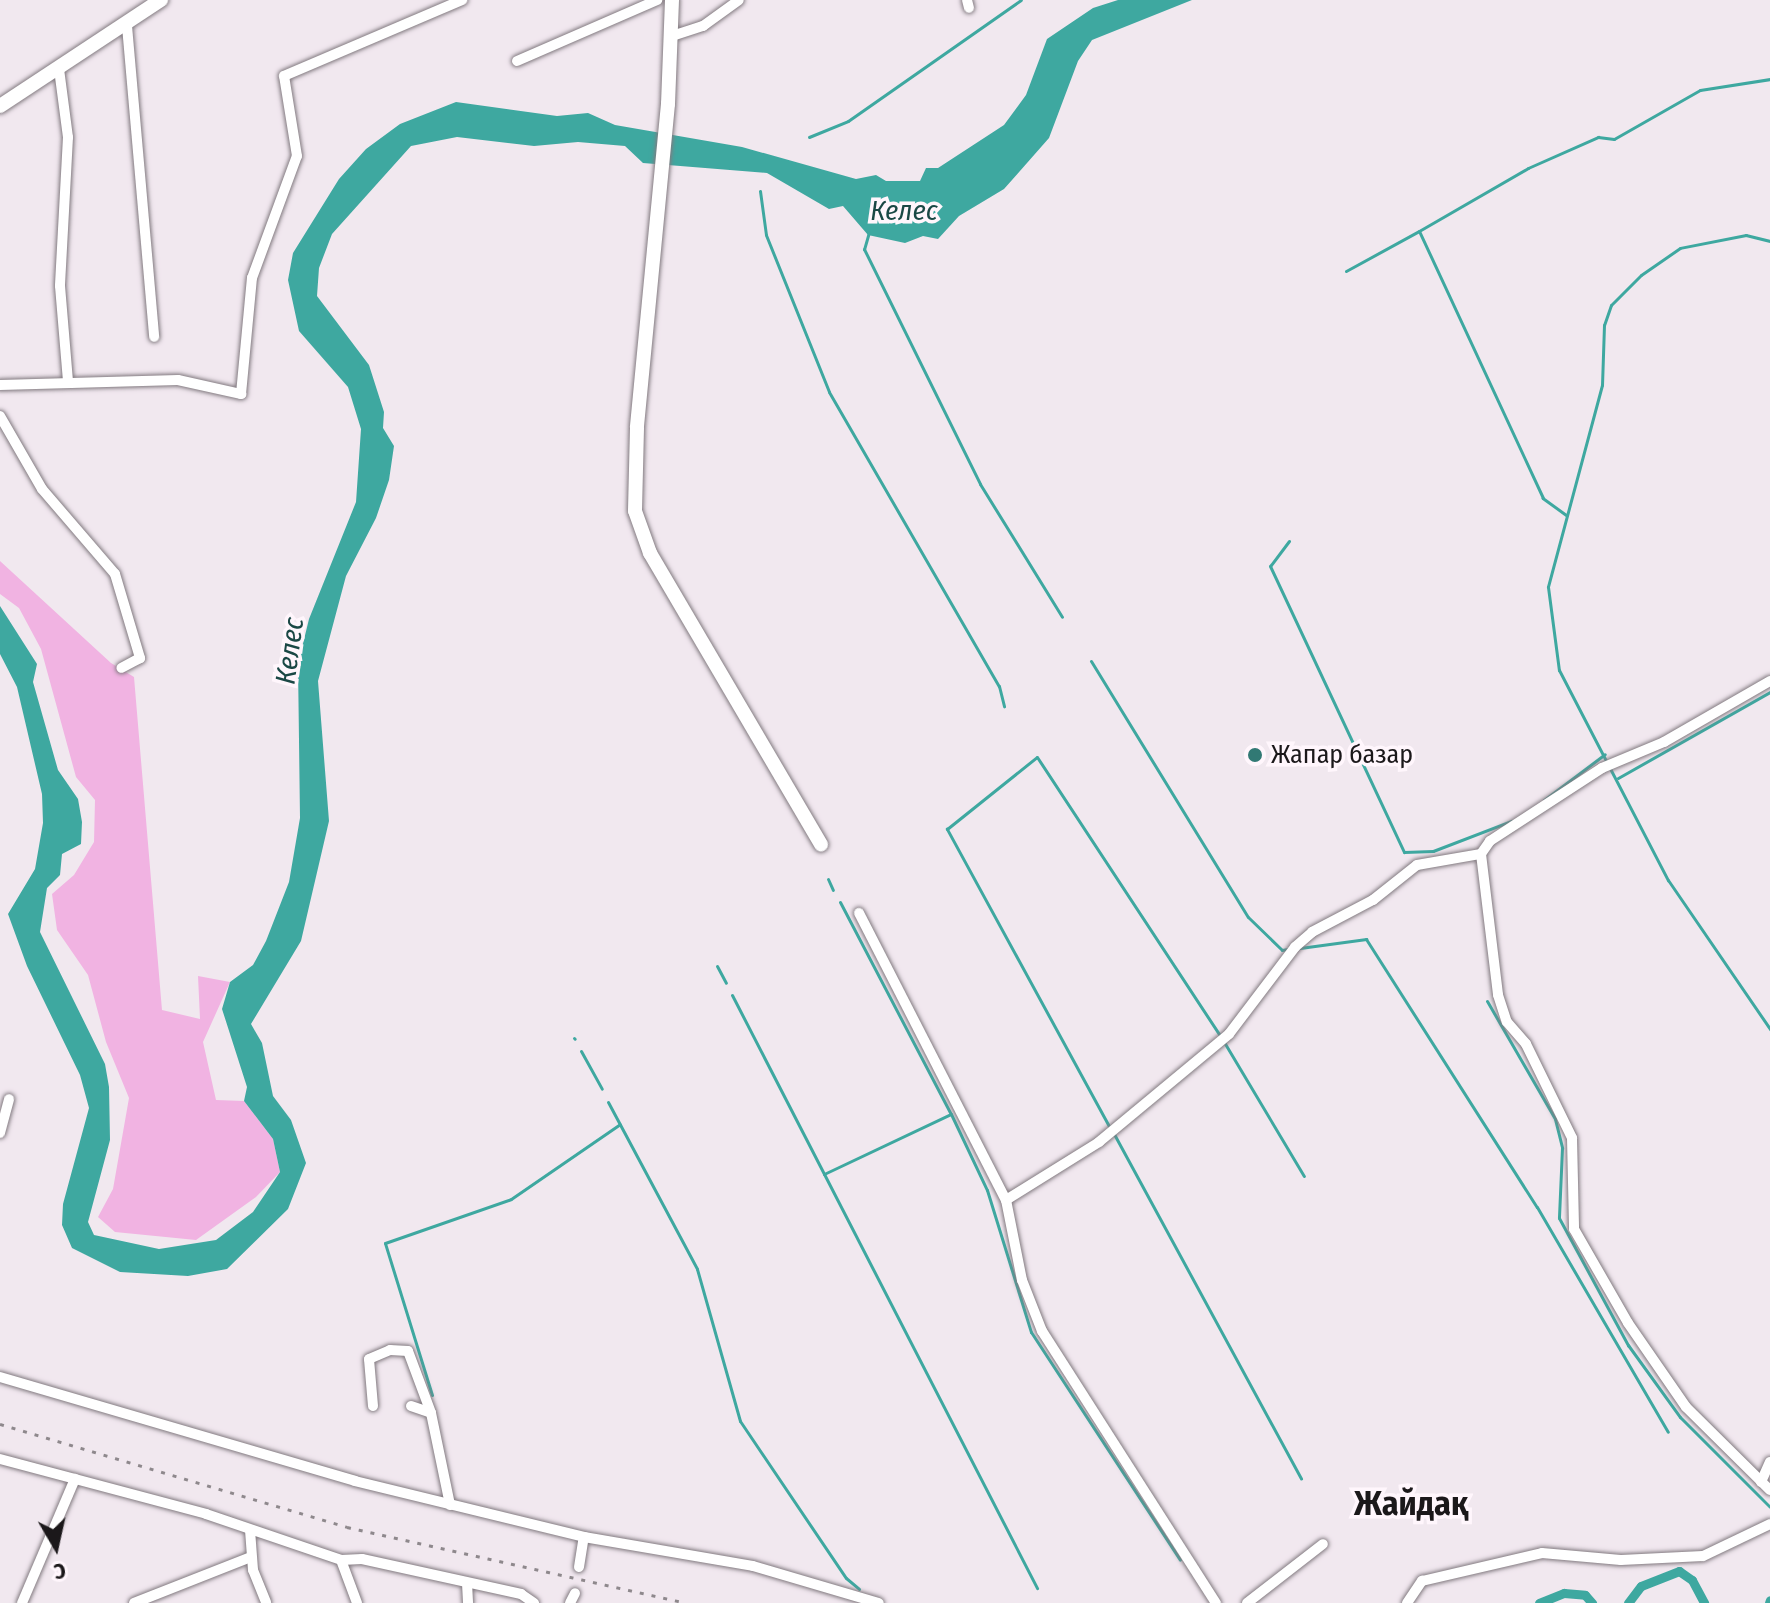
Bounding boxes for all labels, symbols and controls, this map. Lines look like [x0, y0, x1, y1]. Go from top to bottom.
water label: Келес [870, 194, 938, 228]
water label: Келес [269, 615, 311, 687]
place label: Жапар базар [1271, 739, 1413, 771]
marker: Жапар базар [1246, 746, 1264, 764]
district label: Жайдақ [1354, 1484, 1468, 1524]
north arrow [16, 1507, 96, 1587]
text: С [52, 1557, 68, 1585]

